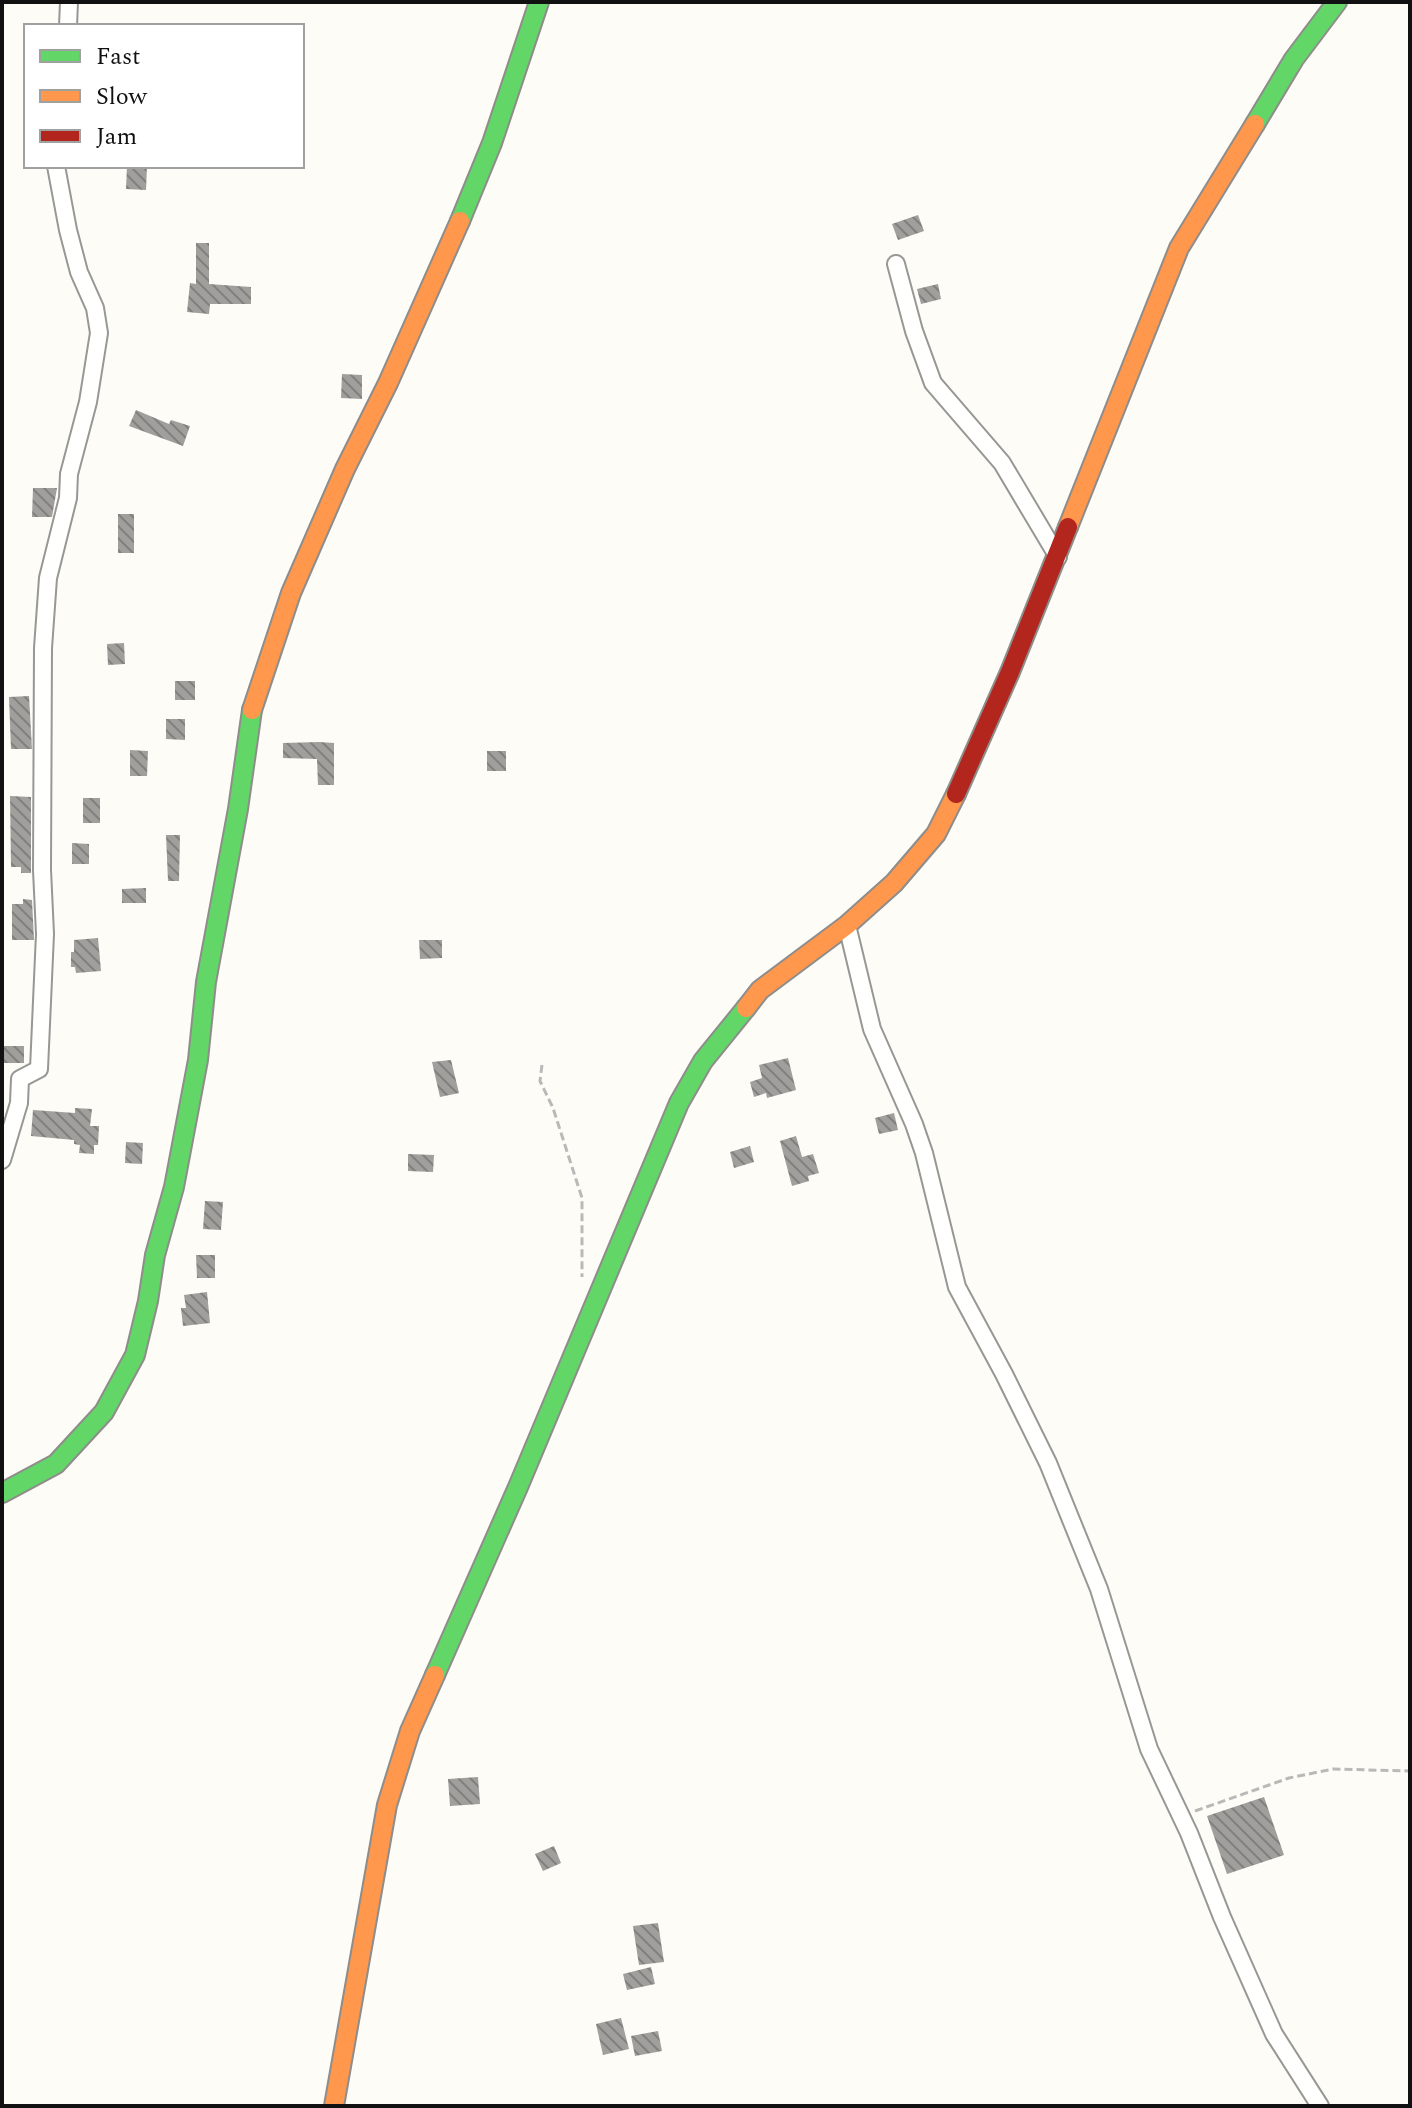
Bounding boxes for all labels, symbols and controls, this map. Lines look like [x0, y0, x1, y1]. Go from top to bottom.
legend [24, 24, 304, 168]
text: Fast [96, 39, 141, 75]
text: Slow [96, 79, 148, 115]
text: Jam [96, 119, 137, 155]

